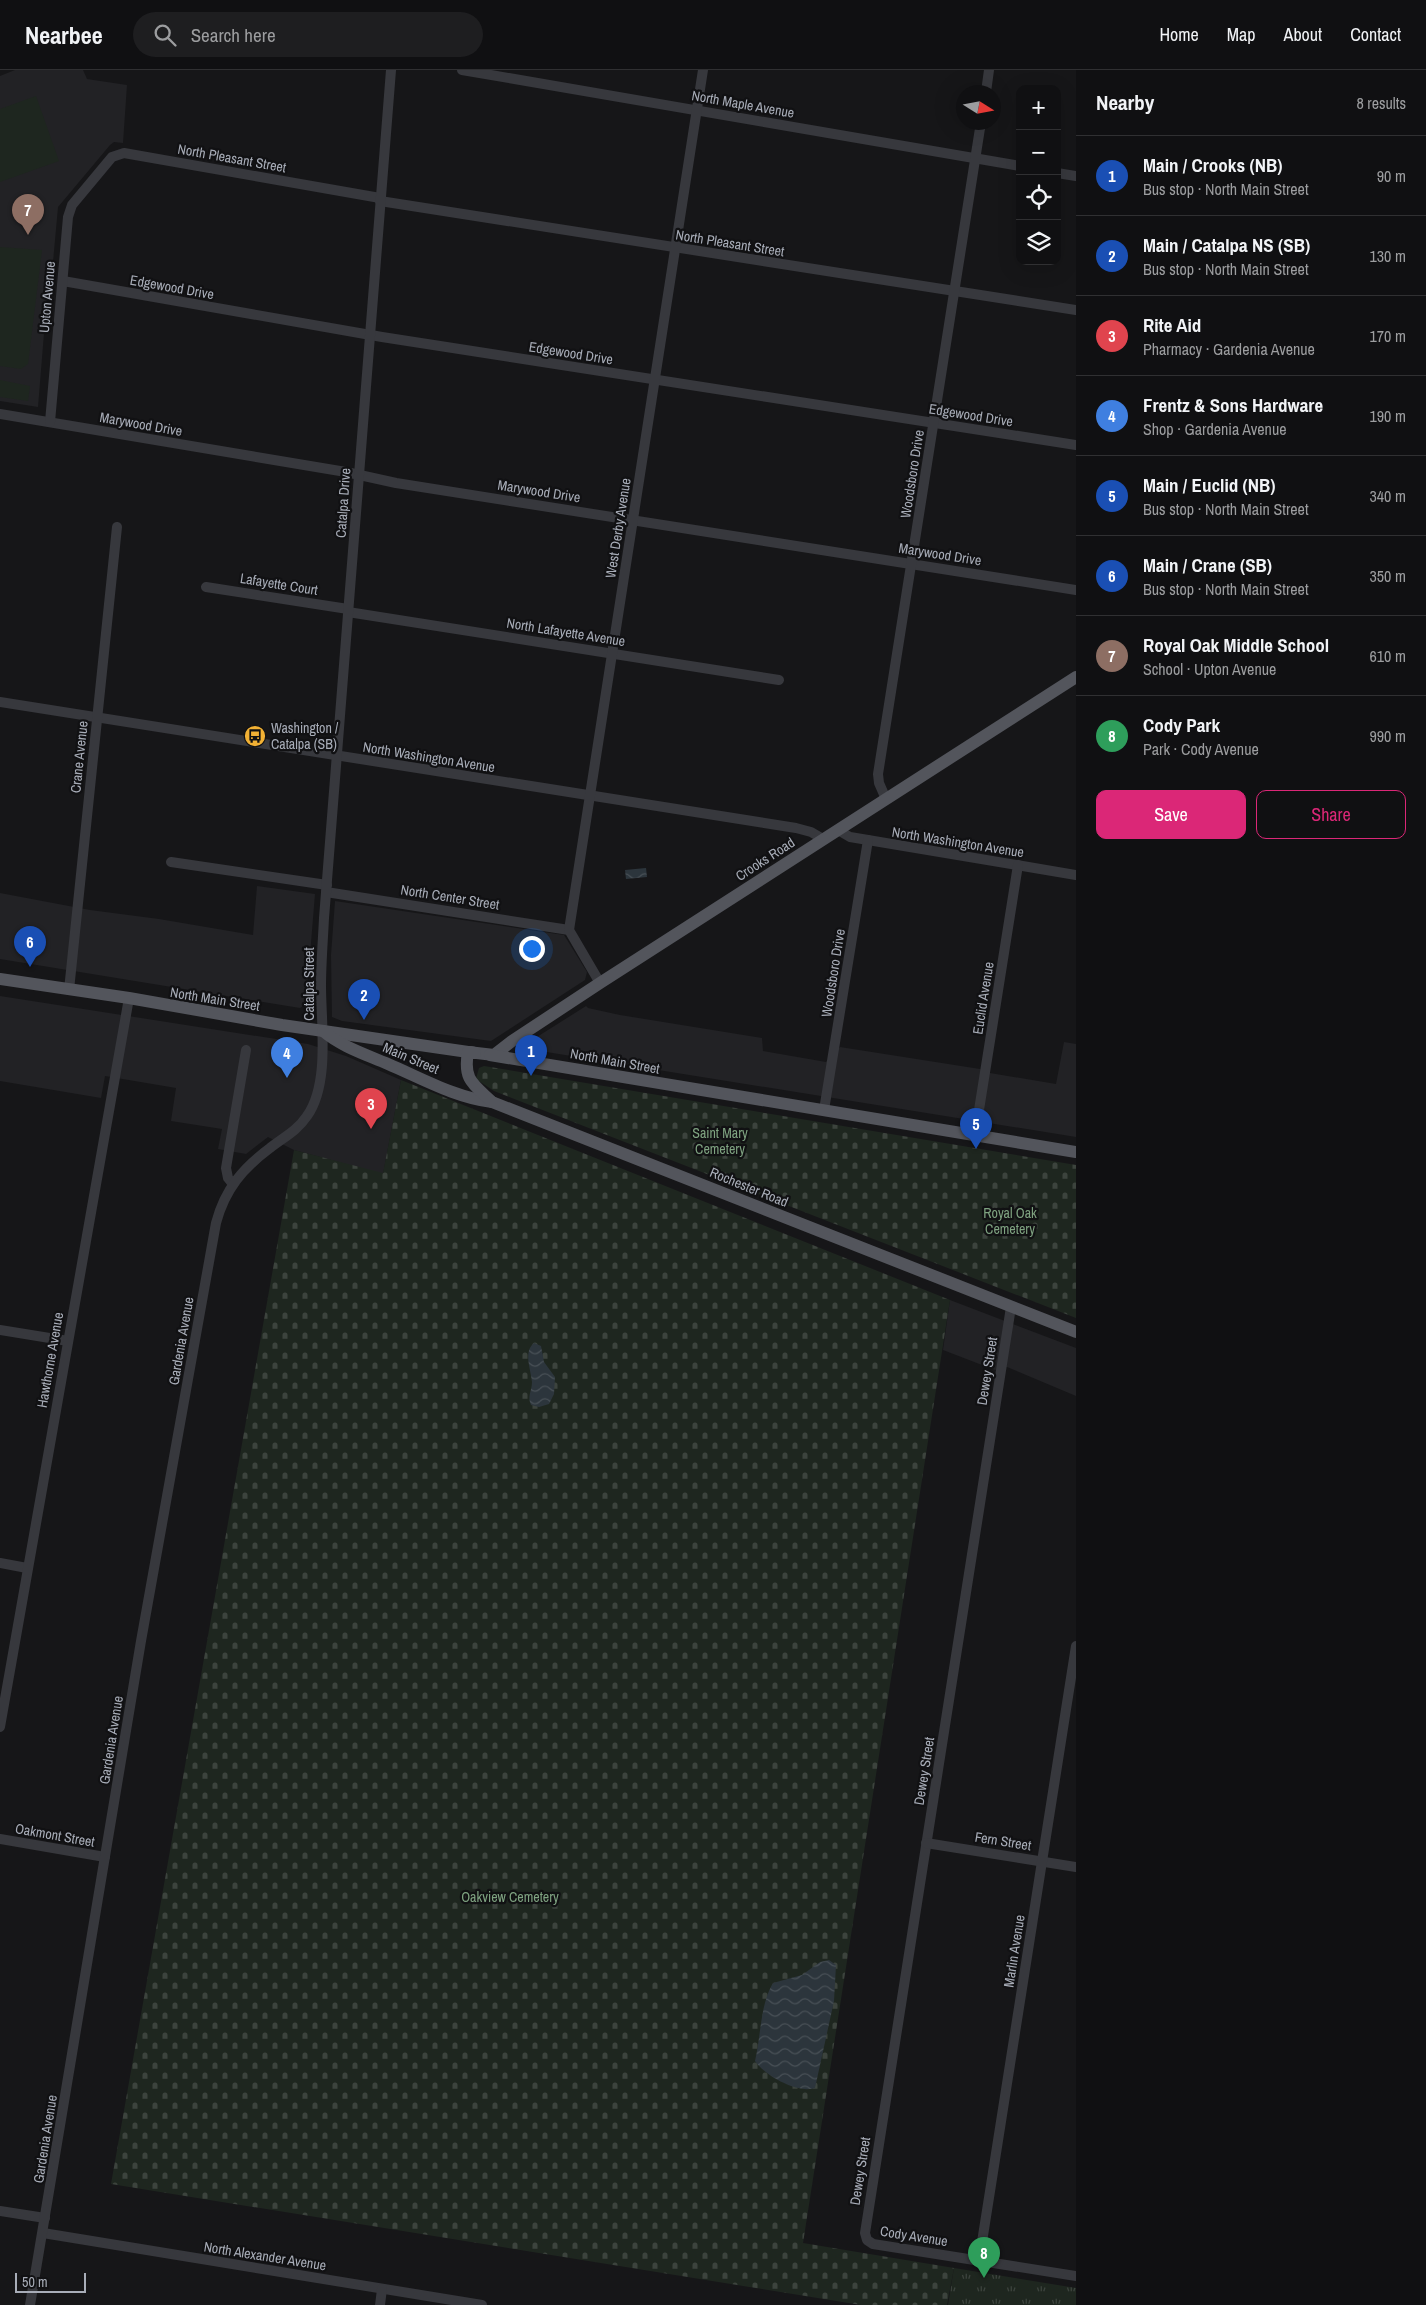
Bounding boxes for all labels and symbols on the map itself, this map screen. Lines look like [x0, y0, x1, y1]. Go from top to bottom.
north arrow [956, 85, 1001, 130]
street label: North Maple Avenue [690, 86, 796, 122]
street label: North Pleasant Street [176, 140, 288, 176]
pin: 7 [12, 194, 44, 235]
street label: North Pleasant Street [674, 226, 786, 260]
street label: Upton Avenue [35, 260, 59, 334]
street label: Edgewood Drive [129, 271, 215, 303]
street label: Edgewood Drive [528, 337, 614, 369]
street label: Edgewood Drive [928, 399, 1014, 431]
street label: Marywood Drive [98, 408, 184, 440]
street label: Woodsboro Drive [896, 429, 928, 519]
street label: Catalpa Drive [332, 467, 354, 539]
street label: Marywood Drive [496, 476, 582, 506]
street label: West Derby Avenue [601, 477, 635, 579]
street label: Marywood Drive [897, 539, 983, 569]
street label: Lafayette Court [239, 569, 319, 599]
street label: North Lafayette Avenue [505, 614, 627, 650]
place label: Washington / Catalpa (SB) [271, 719, 339, 753]
street label: Crane Avenue [66, 720, 92, 794]
bus stop icon: Washington / Catalpa (SB) [243, 724, 267, 748]
street label: North Washington Avenue [362, 738, 496, 776]
street label: North Washington Avenue [891, 823, 1025, 861]
street label: Crooks Road [732, 833, 798, 885]
street label: North Center Street [399, 880, 501, 914]
pin: 6 [14, 926, 46, 967]
street label: Woodsboro Drive [817, 928, 849, 1018]
your location [519, 936, 545, 962]
street label: Catalpa Street [300, 947, 318, 1021]
street label: Euclid Avenue [968, 960, 998, 1036]
pin: 2 [348, 979, 380, 1020]
street label: North Main Street [169, 983, 261, 1015]
pin: 1 [515, 1035, 547, 1076]
pin: 4 [271, 1037, 303, 1078]
street label: Main Street [380, 1038, 442, 1078]
street label: North Main Street [569, 1044, 661, 1078]
pin: 3 [355, 1088, 387, 1129]
pin: 5 [960, 1108, 992, 1149]
park label: Saint Mary Cemetery [692, 1124, 748, 1158]
street label: Rochester Road [707, 1163, 791, 1211]
park label: Royal Oak Cemetery [983, 1204, 1037, 1238]
street label: Gardenia Avenue [164, 1296, 198, 1386]
street label: Hawthorne Avenue [33, 1311, 67, 1409]
street label: Dewey Street [973, 1336, 1001, 1406]
street label: Gardenia Avenue [95, 1695, 127, 1785]
street label: Dewey Street [910, 1736, 938, 1806]
street label: Oakmont Street [14, 1819, 96, 1851]
street label: Fern Street [974, 1828, 1032, 1854]
park label: Oakview Cemetery [461, 1888, 559, 1906]
street label: Marlin Avenue [999, 1913, 1029, 1989]
street label: Gardenia Avenue [29, 2094, 61, 2184]
street label: Dewey Street [846, 2136, 874, 2206]
street label: Cody Avenue [879, 2222, 949, 2250]
street label: North Alexander Avenue [203, 2237, 327, 2275]
pin: 8 [968, 2237, 1000, 2278]
scale bar [15, 2270, 86, 2293]

